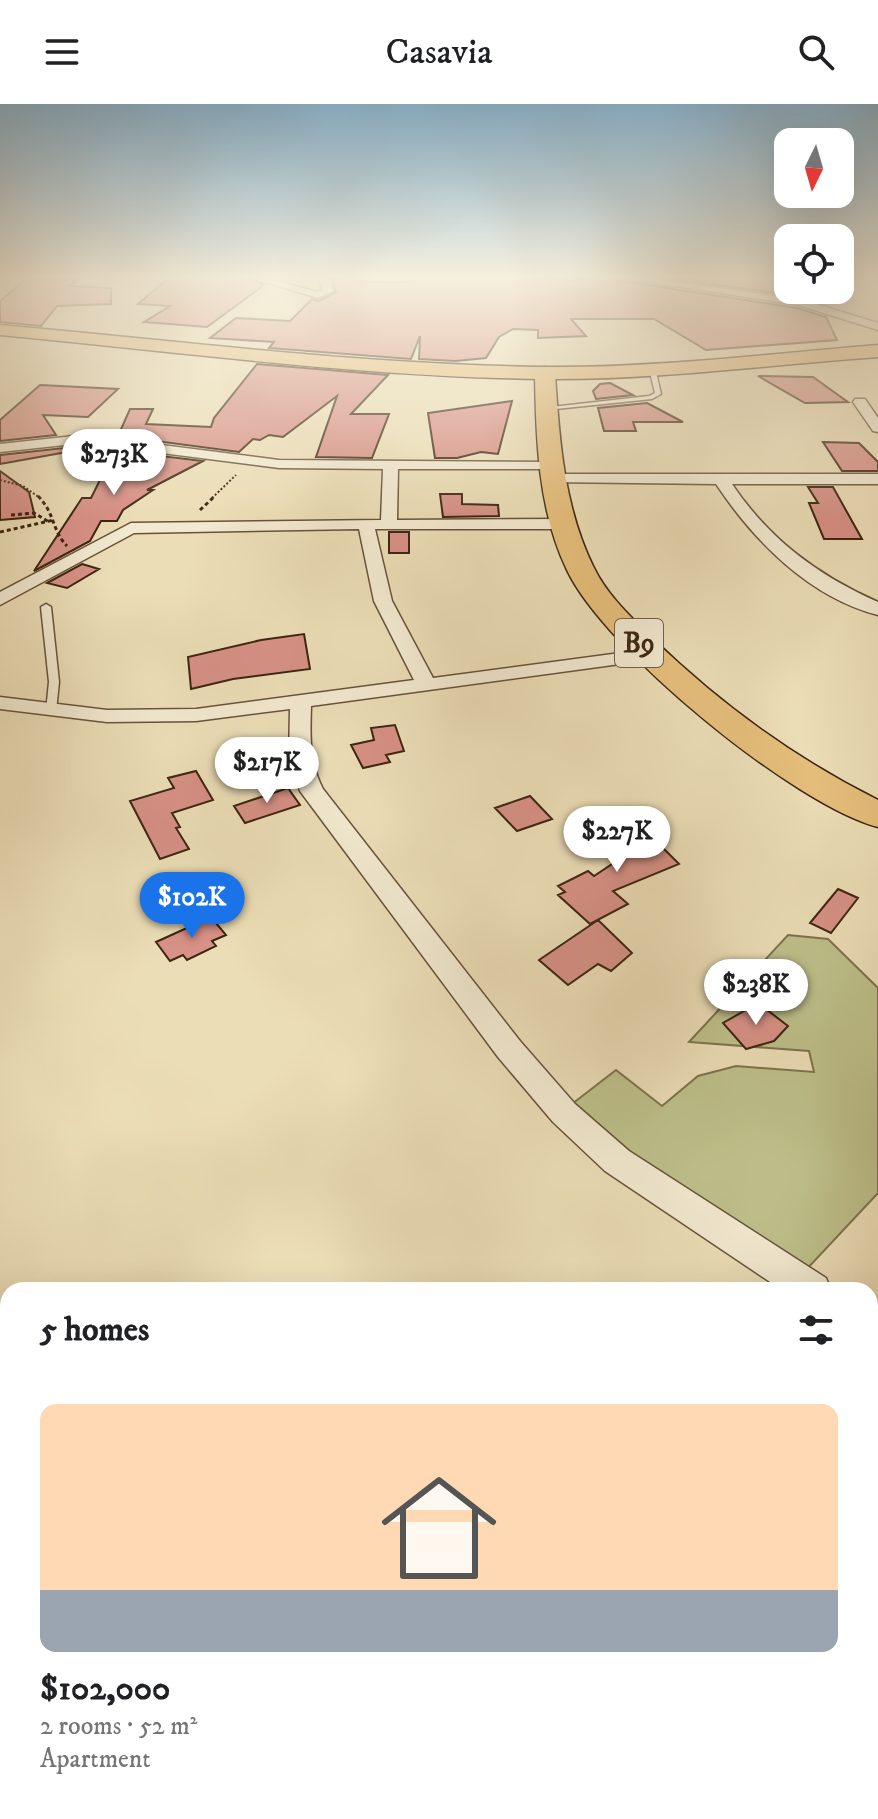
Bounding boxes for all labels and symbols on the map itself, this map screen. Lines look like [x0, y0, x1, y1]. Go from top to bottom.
north arrow [774, 128, 854, 208]
pin: $273K [58, 429, 170, 497]
road number: B9 [615, 619, 663, 667]
pin: $217K [211, 737, 323, 805]
pin: $227K [561, 806, 673, 874]
pin: $102K [136, 872, 248, 940]
pin: $238K [700, 959, 812, 1027]

